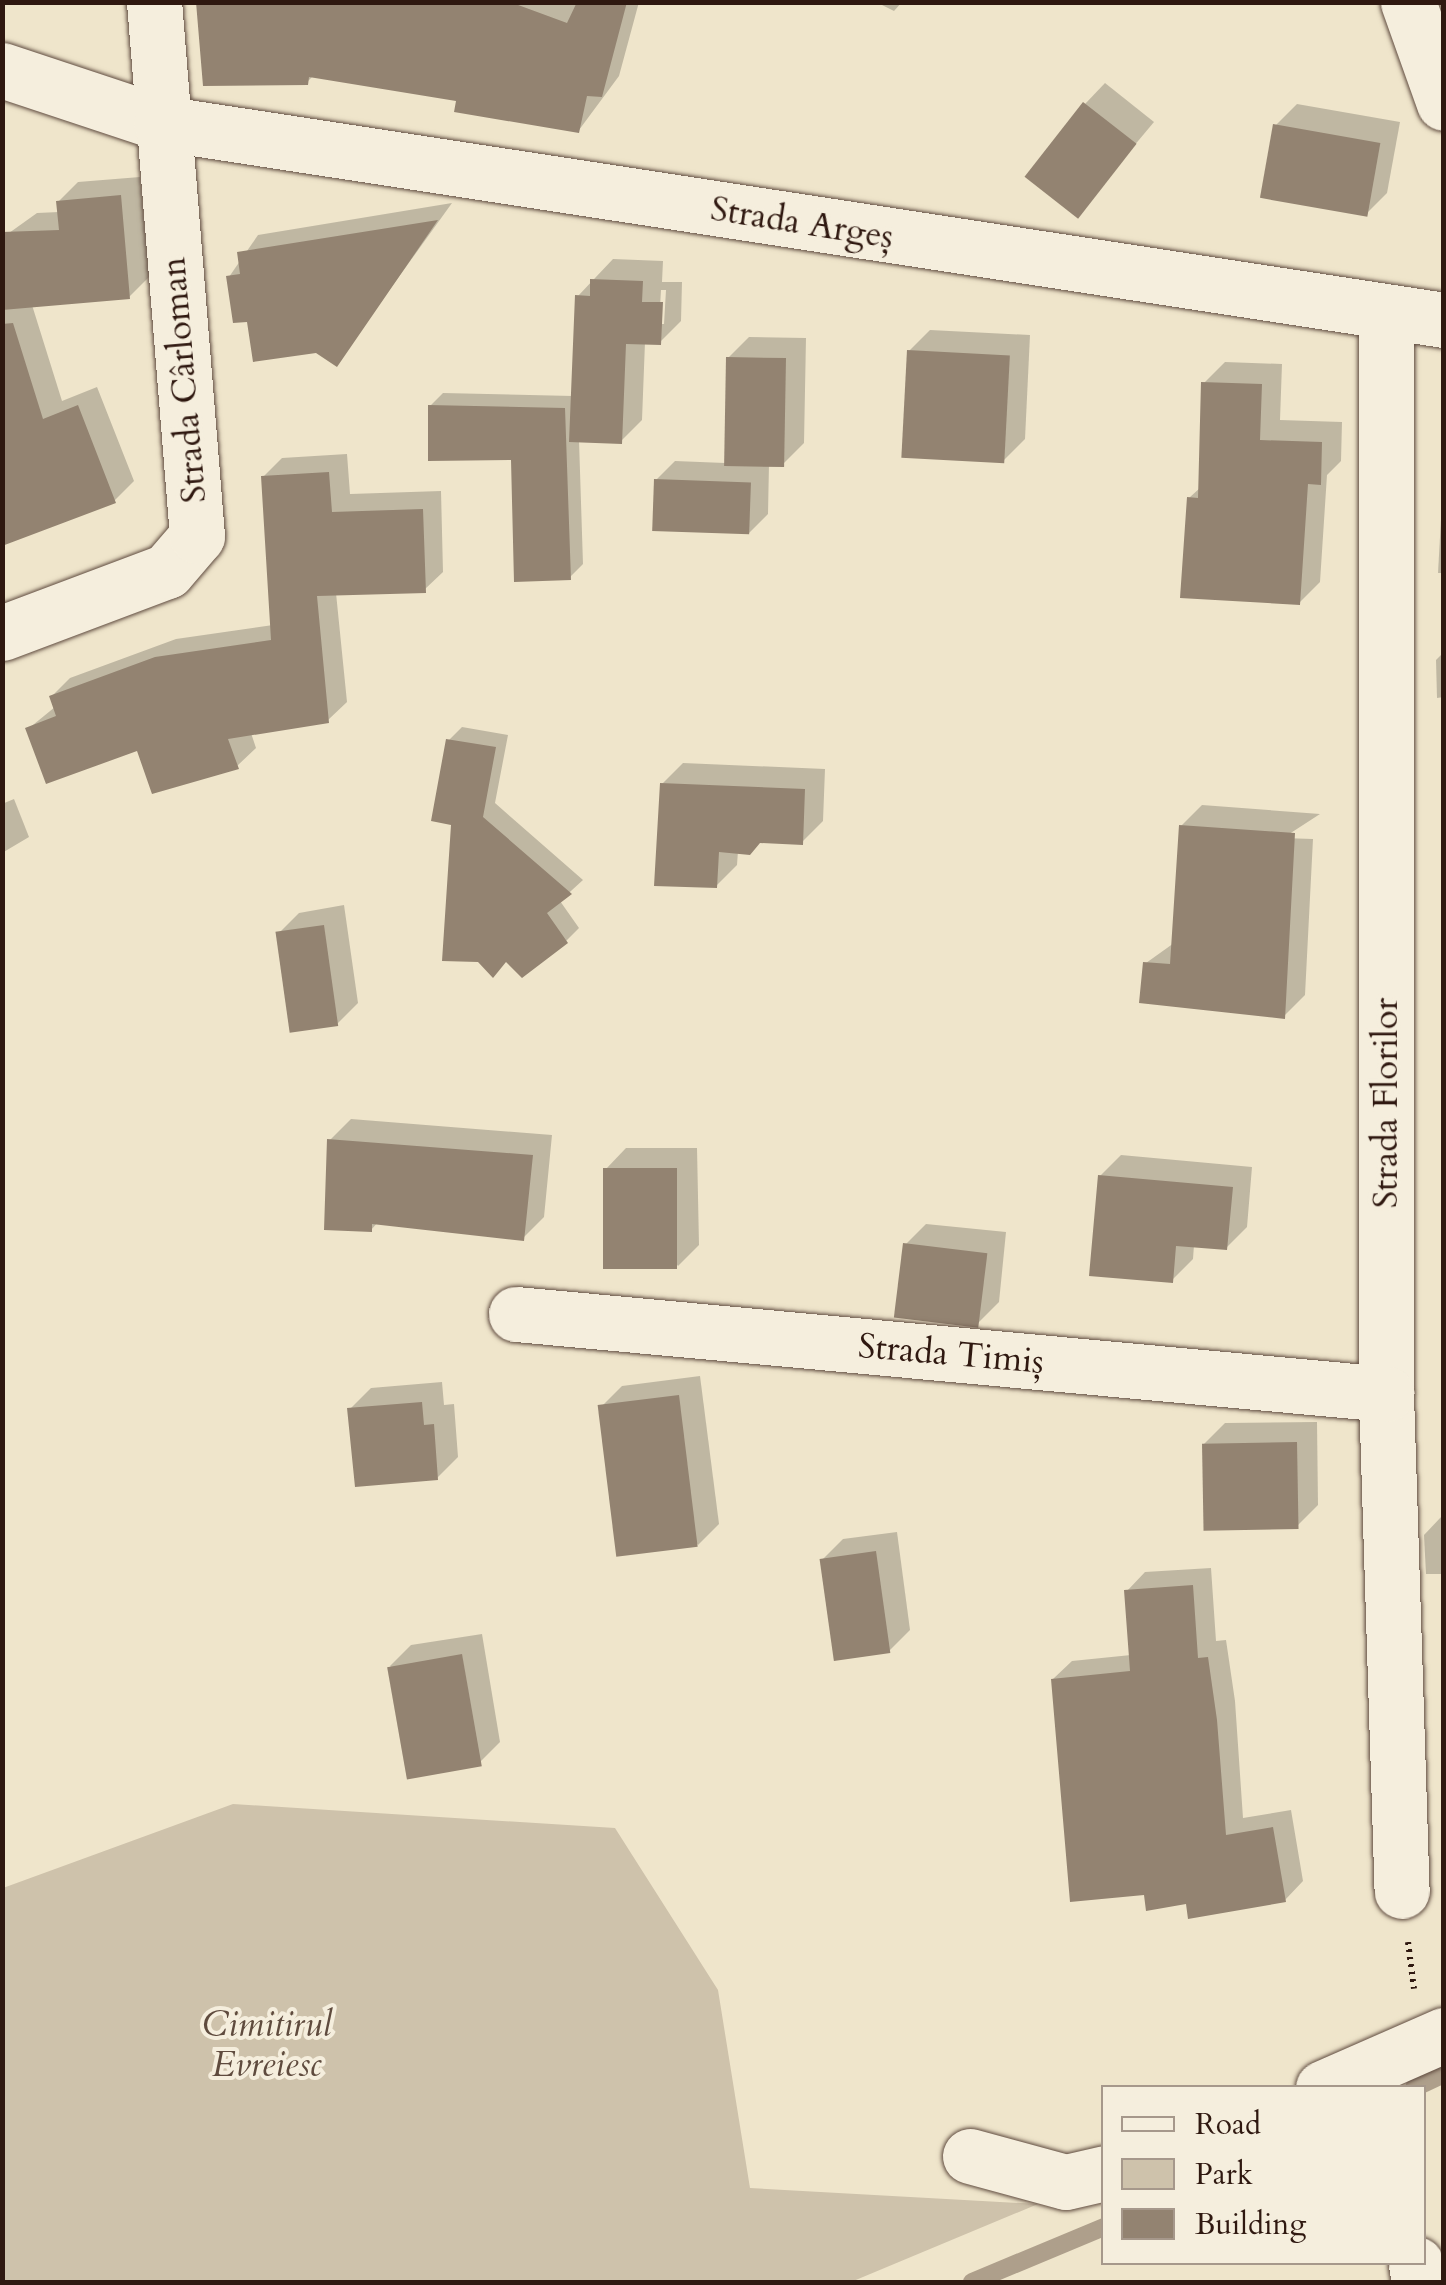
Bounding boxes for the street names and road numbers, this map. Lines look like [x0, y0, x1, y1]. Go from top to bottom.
street label: Strada Argeș [708, 188, 896, 258]
street label: Strada Cârloman [152, 255, 216, 505]
street label: Strada Florilor [1365, 998, 1407, 1208]
street label: Strada Timiș [856, 1325, 1046, 1383]

